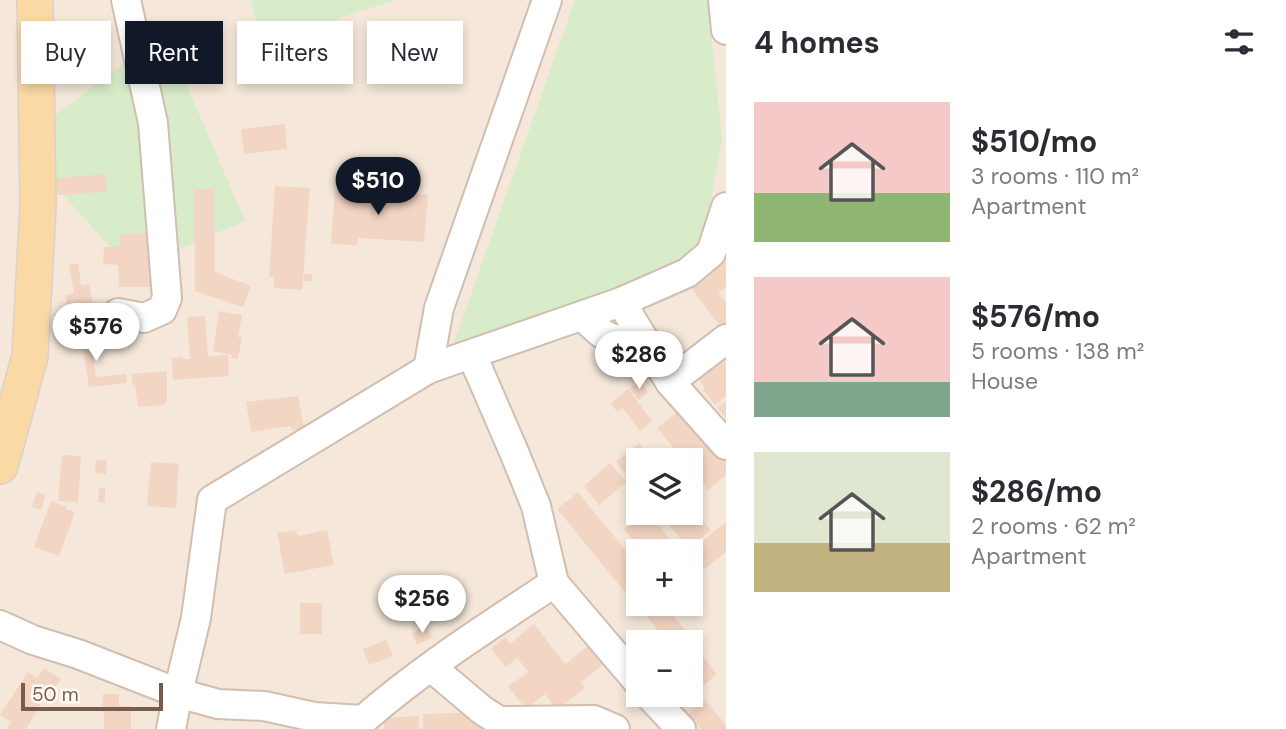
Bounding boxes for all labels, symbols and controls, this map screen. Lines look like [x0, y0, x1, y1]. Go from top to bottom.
chip: Buy [21, 21, 111, 84]
chip: Rent [125, 21, 223, 84]
chip: Filters [237, 21, 353, 84]
chip: New [367, 21, 463, 84]
text: 4 homes [754, 23, 880, 62]
icon: filters [1220, 23, 1258, 61]
text: $510/mo [971, 122, 1097, 161]
icon: home [810, 130, 894, 214]
pin: $510 [337, 158, 419, 217]
text: 3 rooms · 110 m² [971, 161, 1139, 191]
text: $510 [352, 165, 404, 195]
text: Apartment [971, 191, 1086, 221]
text: $576/mo [971, 297, 1100, 336]
pin: $576 [55, 304, 137, 363]
icon: home [810, 305, 894, 389]
text: $576 [69, 311, 123, 341]
pin: $286 [598, 332, 680, 391]
text: 5 rooms · 138 m² [971, 336, 1144, 366]
text: $286 [611, 339, 667, 369]
text: House [971, 366, 1038, 396]
map controls [626, 448, 703, 707]
button: layers [626, 448, 703, 525]
text: $286/mo [971, 472, 1102, 511]
icon: home [810, 480, 894, 564]
text: 2 rooms · 62 m² [971, 511, 1136, 541]
button: + [626, 539, 703, 616]
text: Apartment [971, 541, 1086, 571]
pin: $256 [381, 576, 463, 635]
text: $256 [394, 583, 450, 613]
button: − [626, 630, 703, 707]
scale bar [21, 680, 163, 712]
text: 50 m [32, 682, 79, 707]

